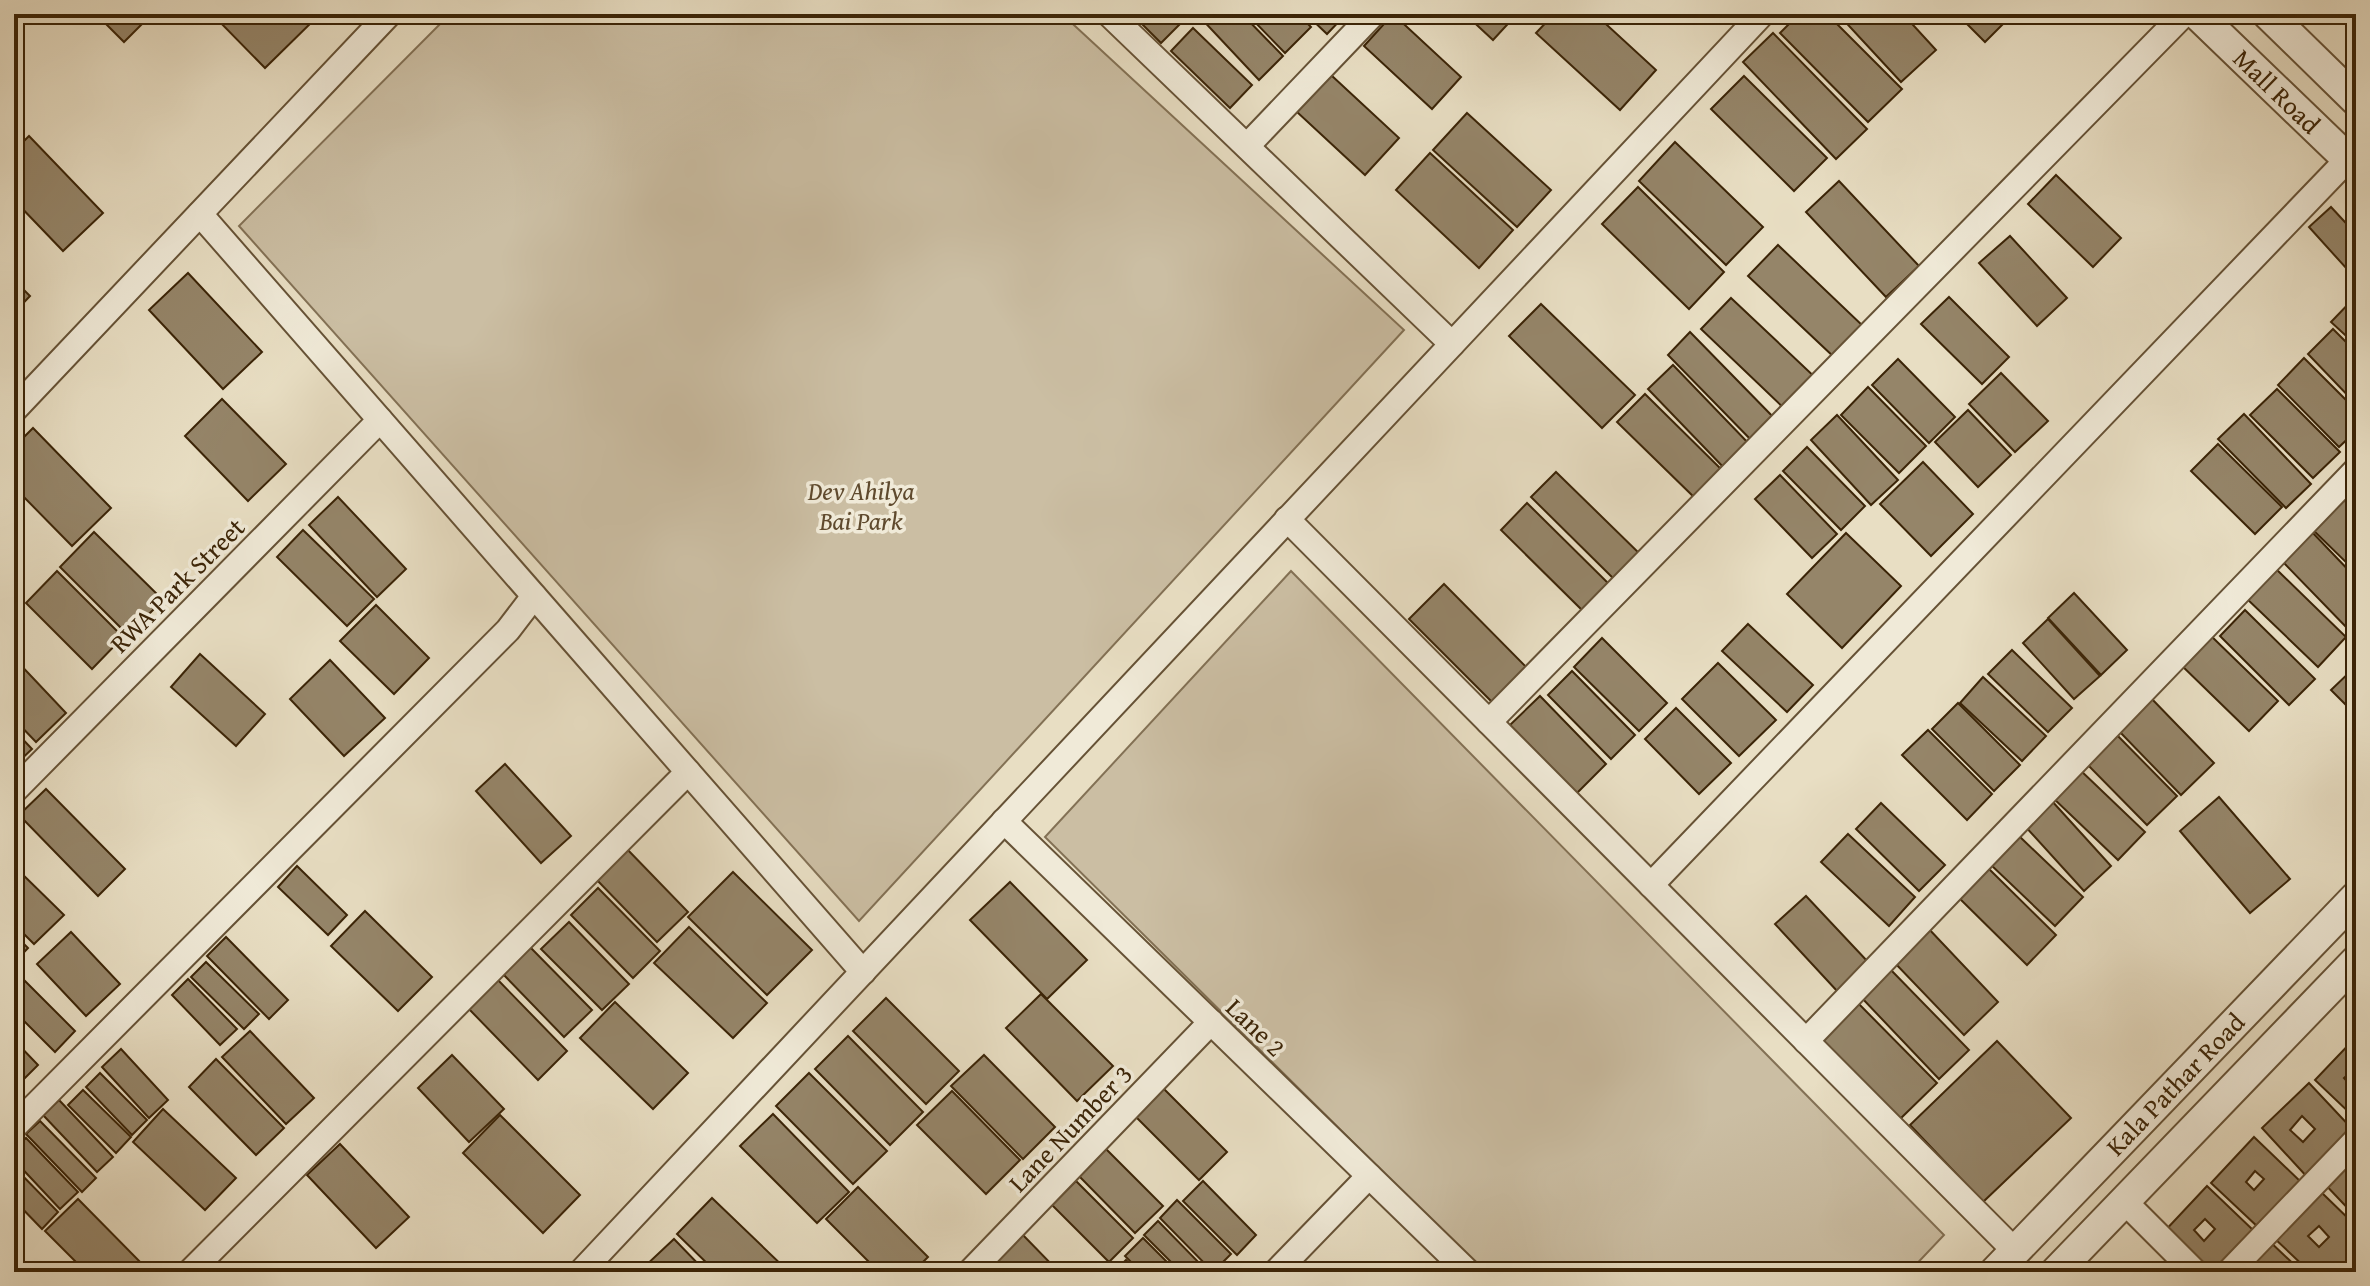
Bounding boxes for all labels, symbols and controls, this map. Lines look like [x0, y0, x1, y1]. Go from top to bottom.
street label: Mall Road [2224, 39, 2330, 143]
park label: Dev Ahilya Bai Park [807, 471, 914, 540]
street label: RWA Park Street [100, 508, 254, 662]
street label: Lane 2 [1217, 989, 1295, 1065]
street label: Kala Pathar Road [2096, 1003, 2254, 1165]
street label: Lane Number 3 [999, 1055, 1141, 1201]

